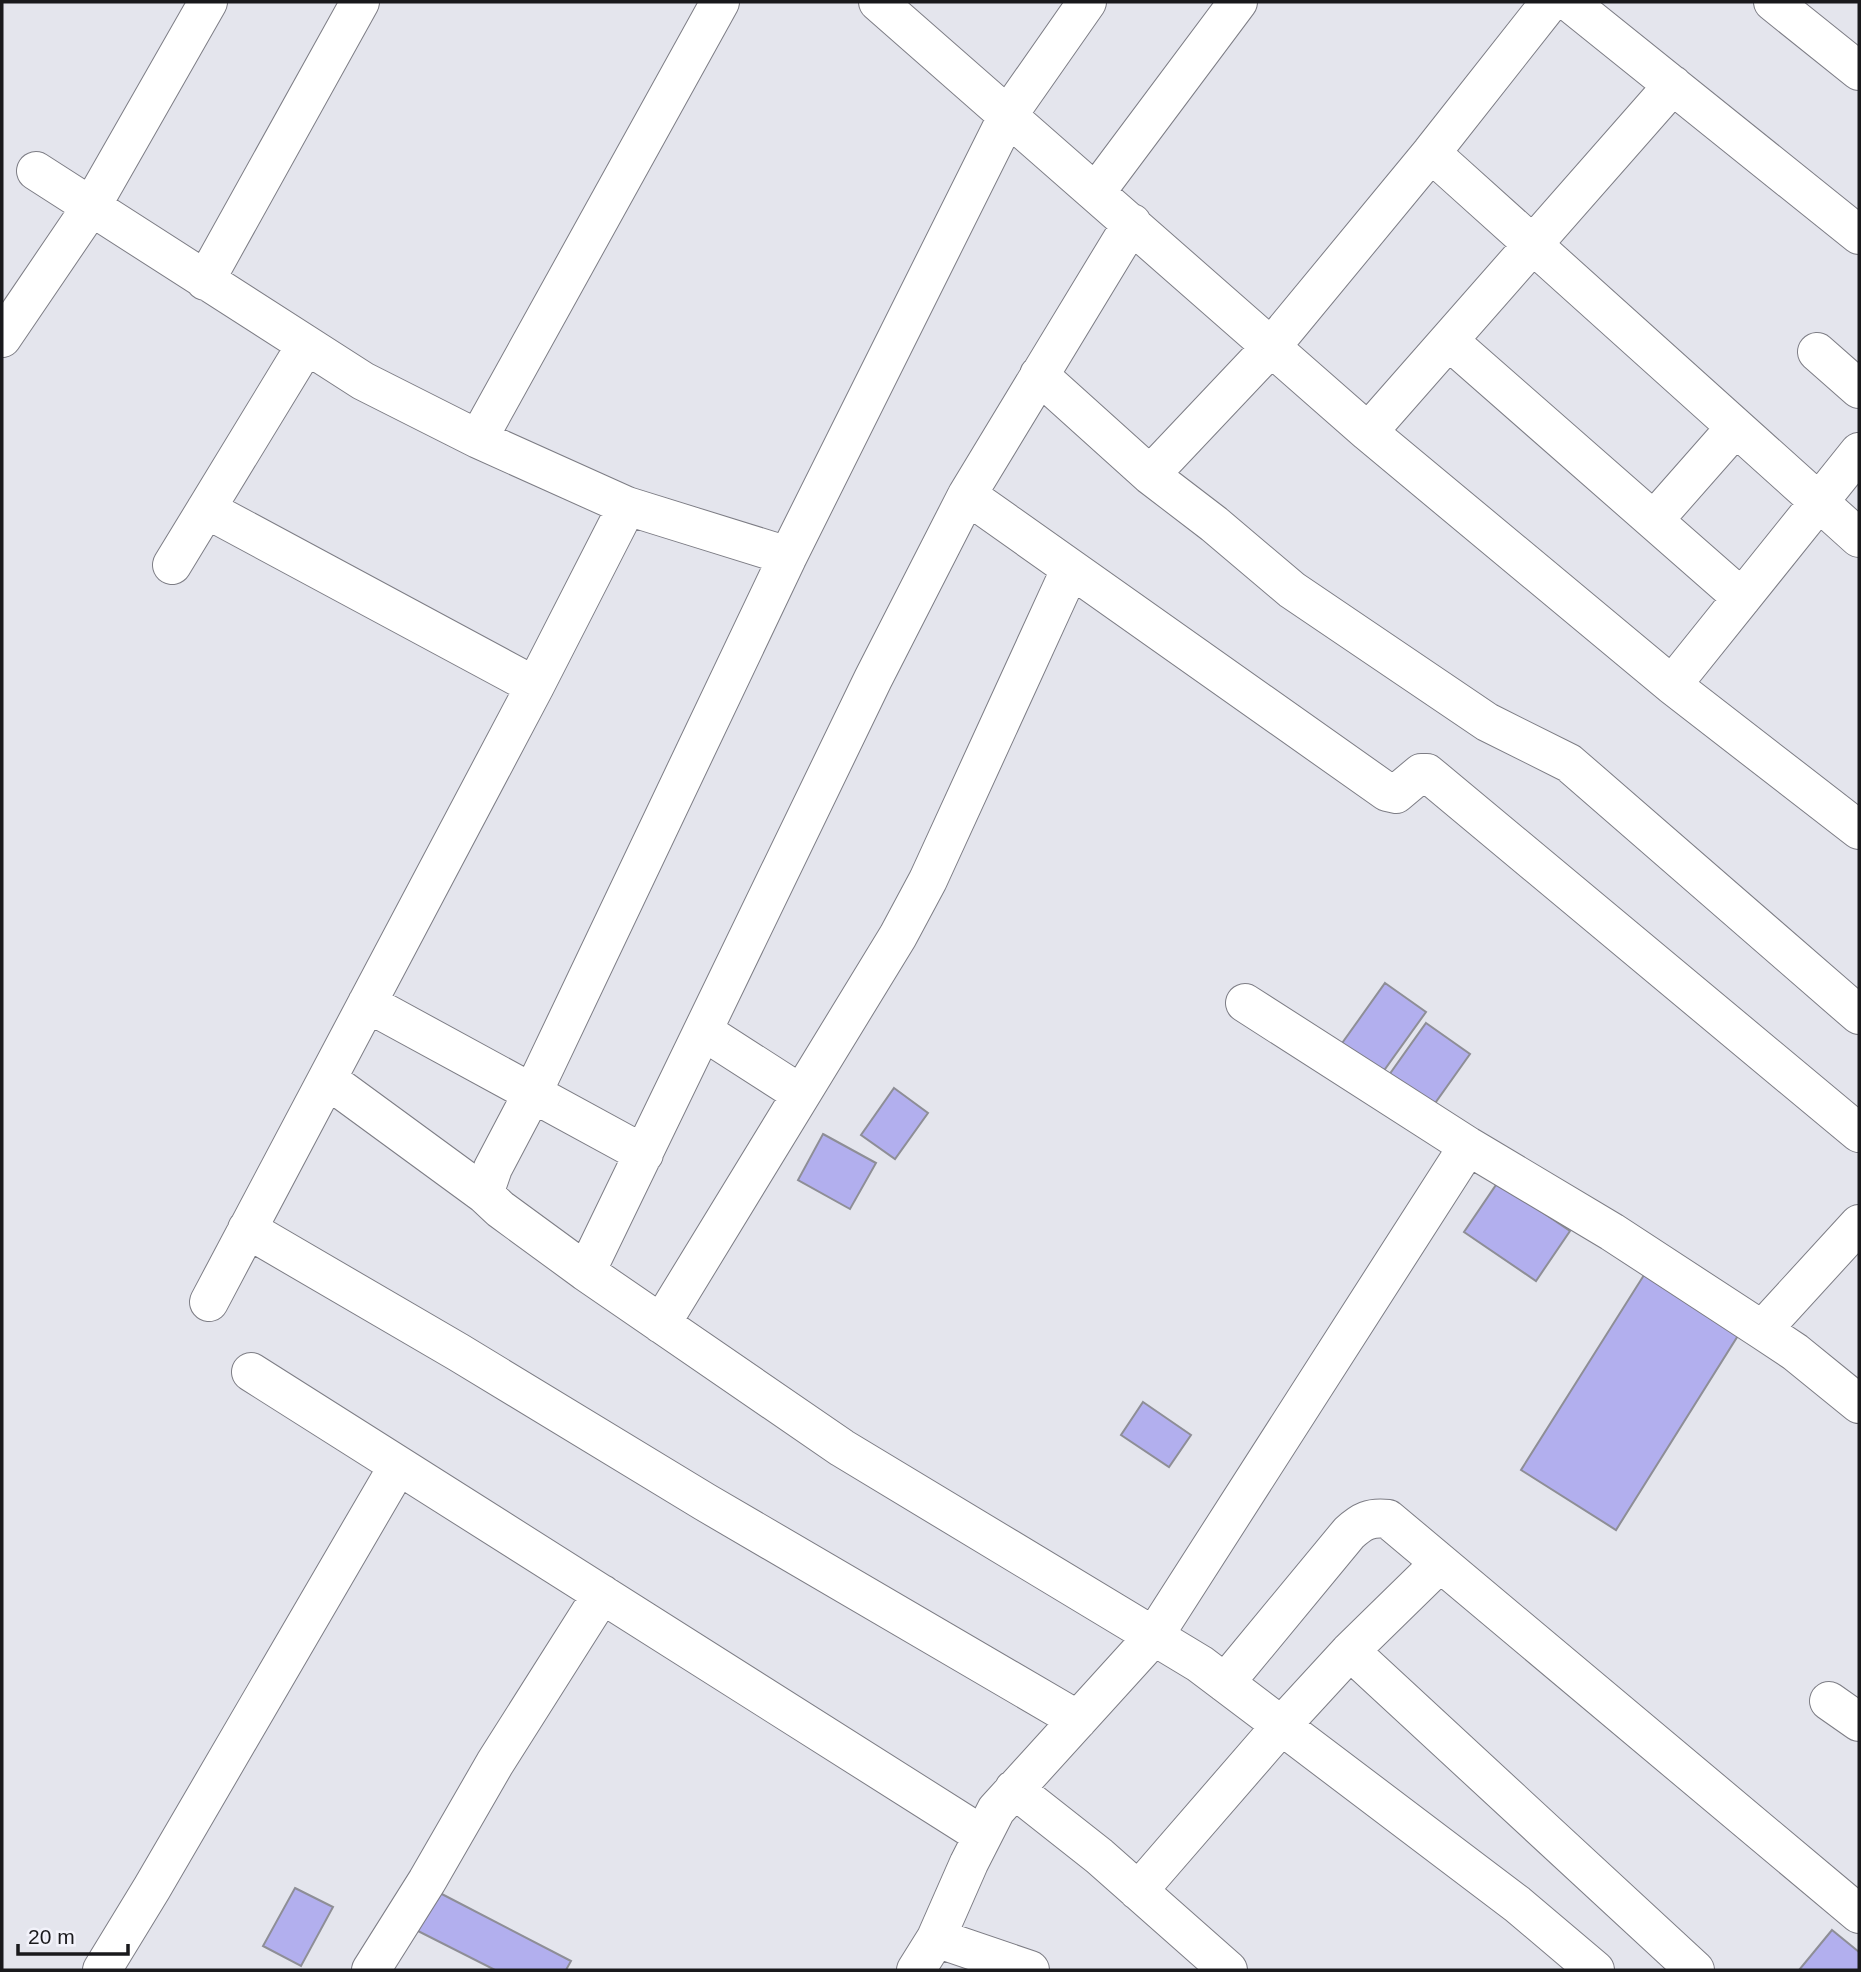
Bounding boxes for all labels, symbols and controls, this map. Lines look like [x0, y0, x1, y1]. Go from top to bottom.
scale bar [18, 1912, 128, 1956]
text: 20 m [28, 1925, 75, 1948]

